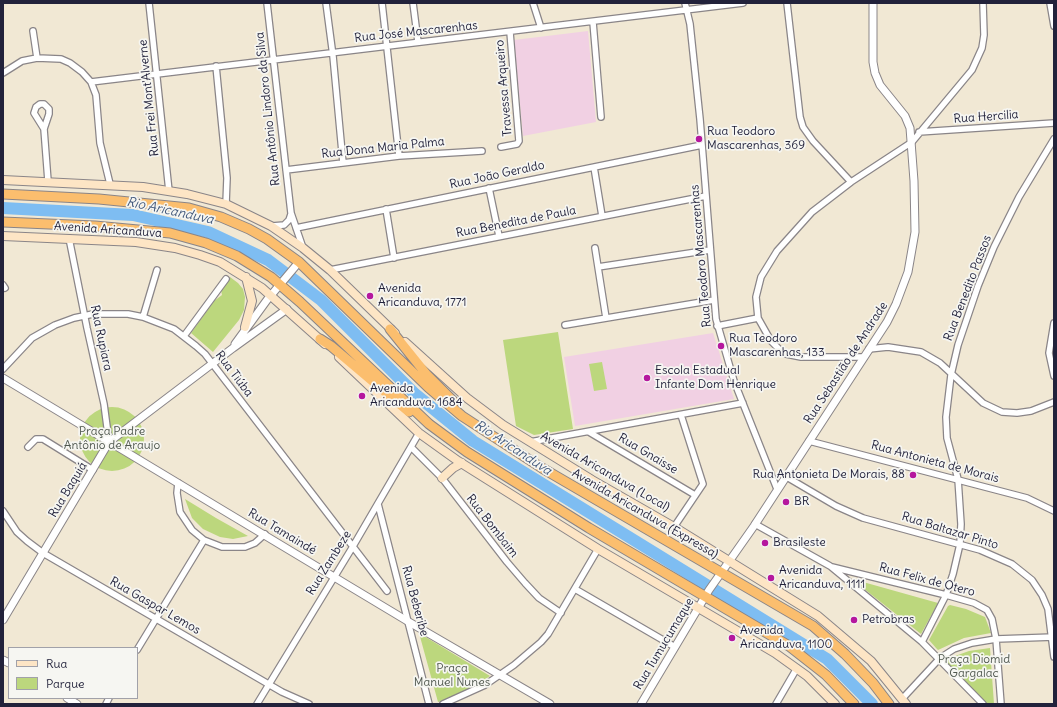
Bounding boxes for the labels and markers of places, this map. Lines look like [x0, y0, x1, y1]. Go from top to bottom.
place label: Rua Teodoro Mascarenhas, 369 [707, 125, 805, 153]
marker: Rua Teodoro Mascarenhas, 369 [694, 134, 704, 144]
place label: Avenida Aricanduva, 1771 [378, 282, 466, 310]
marker: Avenida Aricanduva, 1771 [365, 291, 375, 301]
place label: Rua Teodoro Mascarenhas, 133 [729, 332, 825, 360]
marker: Rua Teodoro Mascarenhas, 133 [716, 341, 726, 351]
place label: Escola Estadual Infante Dom Henrique [655, 364, 776, 392]
marker: Escola Estadual Infante Dom Henrique [642, 373, 652, 383]
place label: Avenida Aricanduva, 1684 [370, 382, 463, 410]
marker: Avenida Aricanduva, 1684 [357, 391, 367, 401]
place label: Rua Antonieta De Morais, 88 [752, 468, 905, 482]
marker: Rua Antonieta De Morais, 88 [908, 470, 918, 480]
place label: BR [794, 495, 809, 509]
marker: BR [781, 497, 791, 507]
place label: Brasileste [773, 536, 826, 550]
marker: Brasileste [760, 538, 770, 548]
place label: Avenida Aricanduva, 1111 [779, 564, 865, 592]
marker: Avenida Aricanduva, 1111 [766, 573, 776, 583]
place label: Petrobras [862, 613, 914, 627]
marker: Petrobras [849, 615, 859, 625]
place label: Avenida Aricanduva, 1100 [740, 624, 832, 652]
marker: Avenida Aricanduva, 1100 [727, 633, 737, 643]

